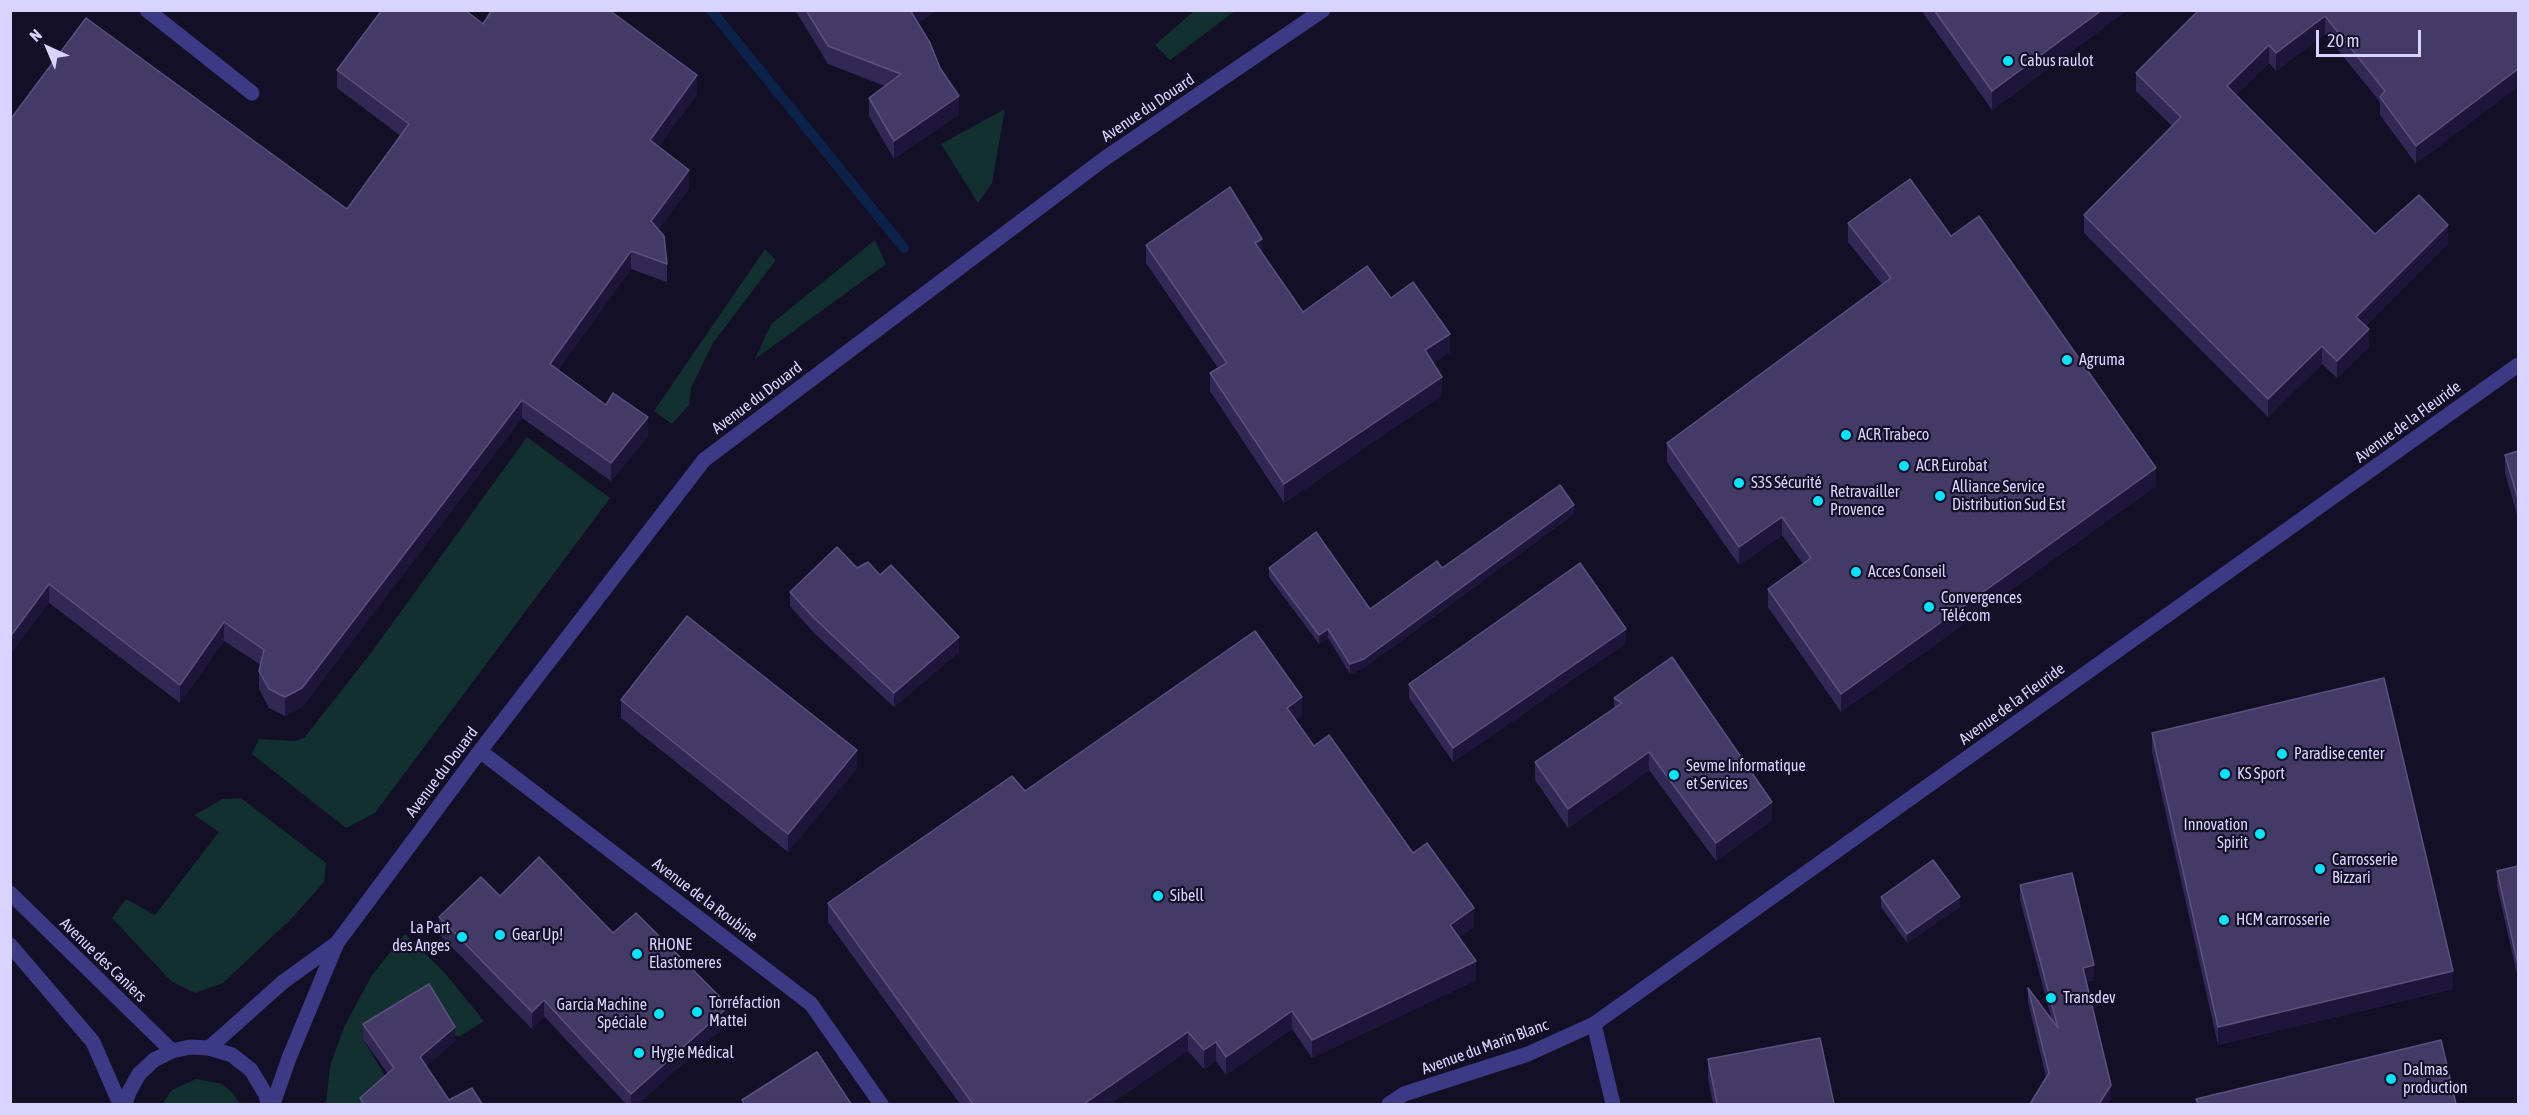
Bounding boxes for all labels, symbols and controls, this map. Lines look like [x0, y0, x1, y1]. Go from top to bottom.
north arrow [18, 18, 78, 78]
scale bar [2319, 18, 2424, 56]
text: N [26, 25, 45, 45]
text: 20 m [2327, 30, 2359, 51]
place label: Cabus raulot [2020, 51, 2094, 71]
marker: Cabus raulot [2001, 54, 2015, 68]
street label: Avenue du Douard [1098, 70, 1198, 146]
place label: Agruma [2079, 350, 2125, 370]
marker: Agruma [2060, 353, 2074, 367]
street label: Avenue du Douard [708, 358, 806, 438]
street label: Avenue de la Fleuride [2351, 377, 2465, 467]
place label: ACR Trabeco [1858, 425, 1929, 445]
marker: ACR Trabeco [1839, 428, 1853, 442]
place label: ACR Eurobat [1916, 456, 1988, 476]
marker: ACR Eurobat [1897, 459, 1911, 473]
place label: S3S Sécurité [1751, 473, 1822, 493]
marker: S3S Sécurité [1732, 476, 1746, 490]
place label: Alliance Service Distribution Sud Est [1952, 477, 2066, 515]
place label: Retravailler Provence [1830, 482, 1900, 520]
marker: Alliance Service Distribution Sud Est [1933, 489, 1947, 503]
marker: Retravailler Provence [1811, 494, 1825, 508]
place label: Acces Conseil [1868, 562, 1946, 582]
marker: Acces Conseil [1849, 565, 1863, 579]
place label: Convergences Télécom [1941, 588, 2022, 626]
marker: Convergences Télécom [1922, 600, 1936, 614]
street label: Avenue de la Fleuride [1955, 659, 2069, 749]
street label: Avenue du Douard [402, 723, 482, 821]
place label: Paradise center [2294, 744, 2385, 764]
marker: Paradise center [2275, 747, 2289, 761]
place label: Sevme Informatique et Services [1686, 756, 1806, 794]
place label: KS Sport [2237, 764, 2285, 784]
marker: KS Sport [2218, 767, 2232, 781]
marker: Sevme Informatique et Services [1667, 768, 1681, 782]
place label: Innovation Spirit [2184, 815, 2248, 853]
marker: Innovation Spirit [2253, 827, 2267, 841]
place label: Carrosserie Bizzari [2332, 850, 2398, 888]
street label: Avenue de la Roubine [649, 854, 761, 946]
marker: Carrosserie Bizzari [2313, 862, 2327, 876]
place label: Sibell [1170, 886, 1204, 906]
marker: Sibell [1151, 889, 1165, 903]
place label: HCM carrosserie [2236, 910, 2330, 930]
marker: HCM carrosserie [2217, 913, 2231, 927]
street label: Avenue des Caniers [56, 914, 150, 1006]
place label: La Part des Anges [392, 918, 450, 956]
place label: Gear Up! [512, 925, 563, 945]
marker: Gear Up! [493, 928, 507, 942]
marker: La Part des Anges [455, 930, 469, 944]
place label: RHONE Elastomeres [649, 935, 722, 973]
marker: RHONE Elastomeres [630, 947, 644, 961]
place label: Transdev [2063, 988, 2116, 1008]
marker: Transdev [2044, 991, 2058, 1005]
place label: Torréfaction Mattei [709, 993, 781, 1031]
place label: Garcia Machine Spéciale [557, 995, 647, 1033]
marker: Torréfaction Mattei [690, 1005, 704, 1019]
marker: Garcia Machine Spéciale [652, 1007, 666, 1021]
street label: Avenue du Marin Blanc [1419, 1015, 1551, 1079]
place label: Hygie Médical [651, 1043, 734, 1063]
marker: Hygie Médical [632, 1046, 646, 1060]
place label: Dalmas production [2403, 1060, 2468, 1098]
marker: Dalmas production [2384, 1072, 2398, 1086]

